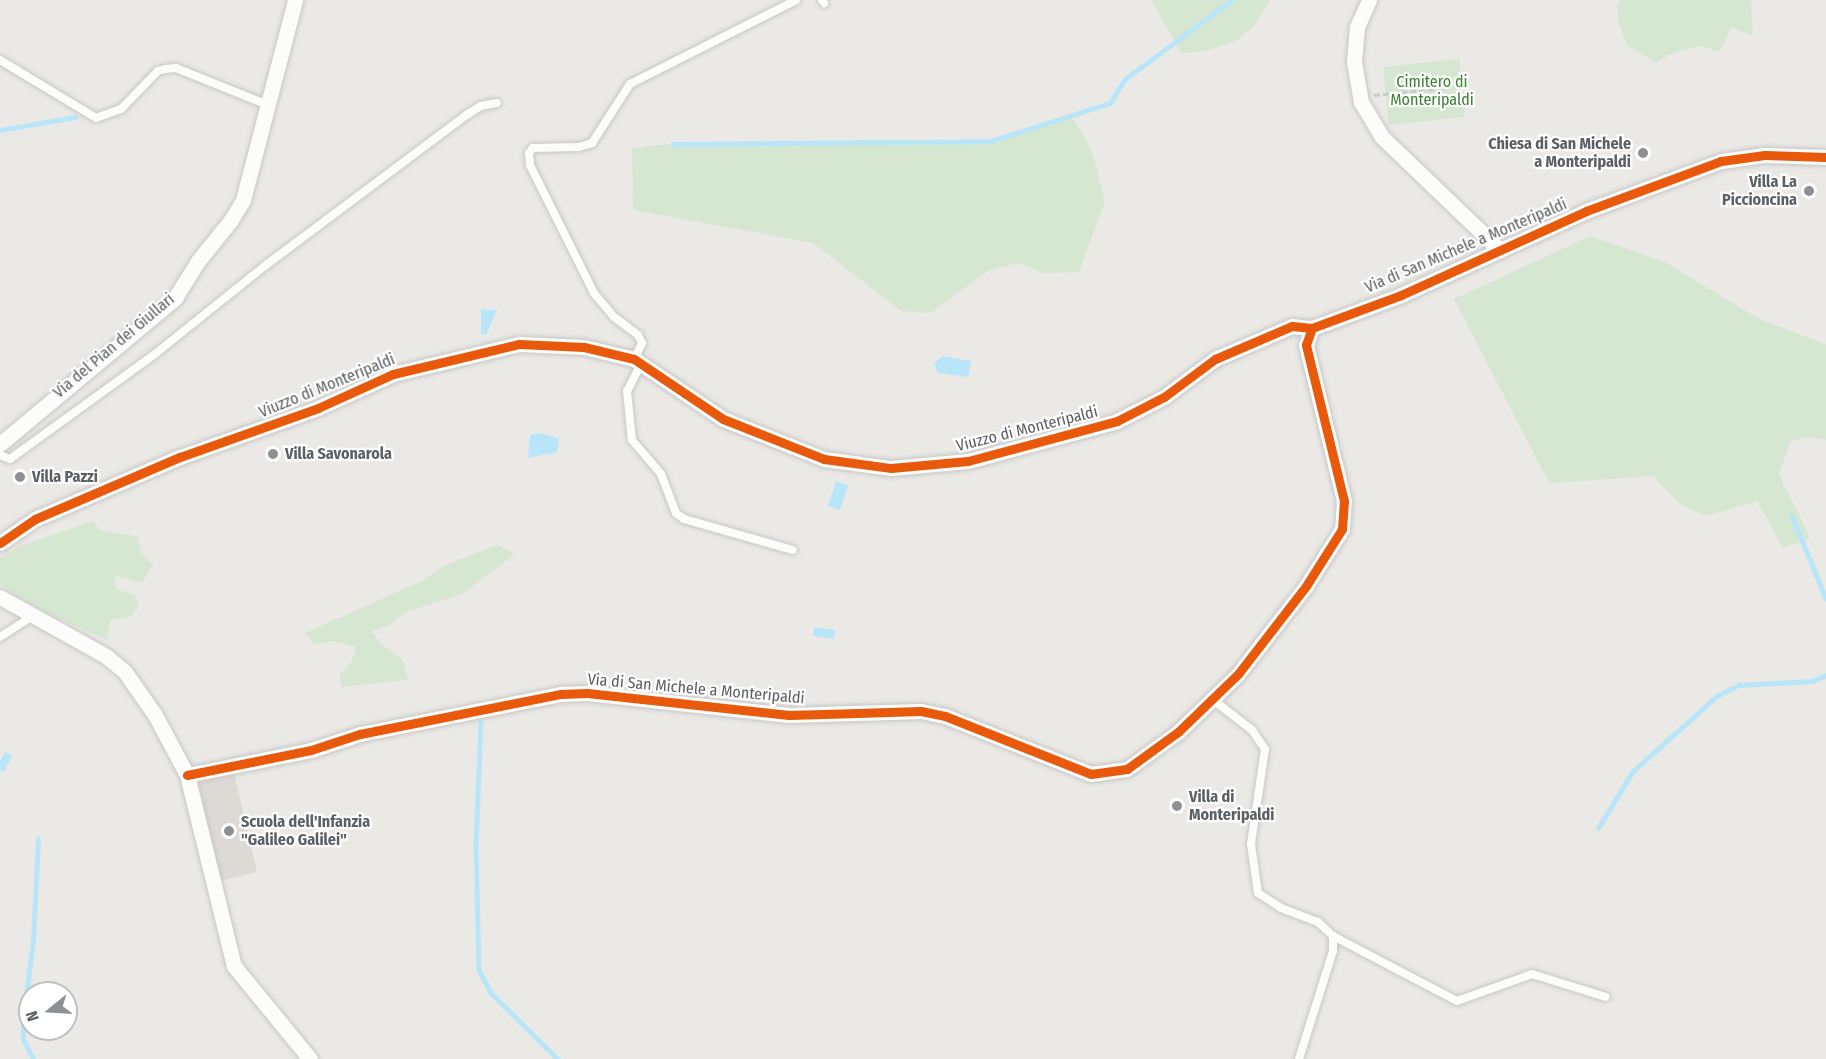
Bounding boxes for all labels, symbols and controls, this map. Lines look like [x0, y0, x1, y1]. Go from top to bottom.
park label: Cimitero di Monteripaldi [1390, 72, 1474, 110]
place label: Chiesa di San Michele a Monteripaldi [1488, 134, 1631, 172]
marker: Chiesa di San Michele a Monteripaldi [1636, 146, 1650, 160]
place label: Villa La Piccioncina [1722, 172, 1797, 210]
marker: Villa La Piccioncina [1802, 184, 1816, 198]
street label: Via di San Michele a Monteripaldi [1362, 195, 1570, 297]
street label: Via del Pian dei Giullari [49, 290, 179, 402]
street label: Viuzzo di Monteripaldi [256, 350, 398, 422]
street label: Viuzzo di Monteripaldi [954, 402, 1100, 456]
place label: Villa Savonarola [285, 444, 392, 464]
marker: Villa Savonarola [266, 447, 280, 461]
place label: Villa Pazzi [32, 467, 98, 487]
marker: Villa Pazzi [13, 470, 27, 484]
street label: Via di San Michele a Monteripaldi [587, 670, 805, 708]
place label: Villa di Monteripaldi [1189, 787, 1274, 825]
marker: Villa di Monteripaldi [1170, 799, 1184, 813]
place label: Scuola dell'Infanzia "Galileo Galilei" [241, 812, 370, 850]
marker: Scuola dell'Infanzia "Galileo Galilei" [222, 824, 236, 838]
north arrow [18, 981, 78, 1041]
text: N [22, 1009, 43, 1024]

